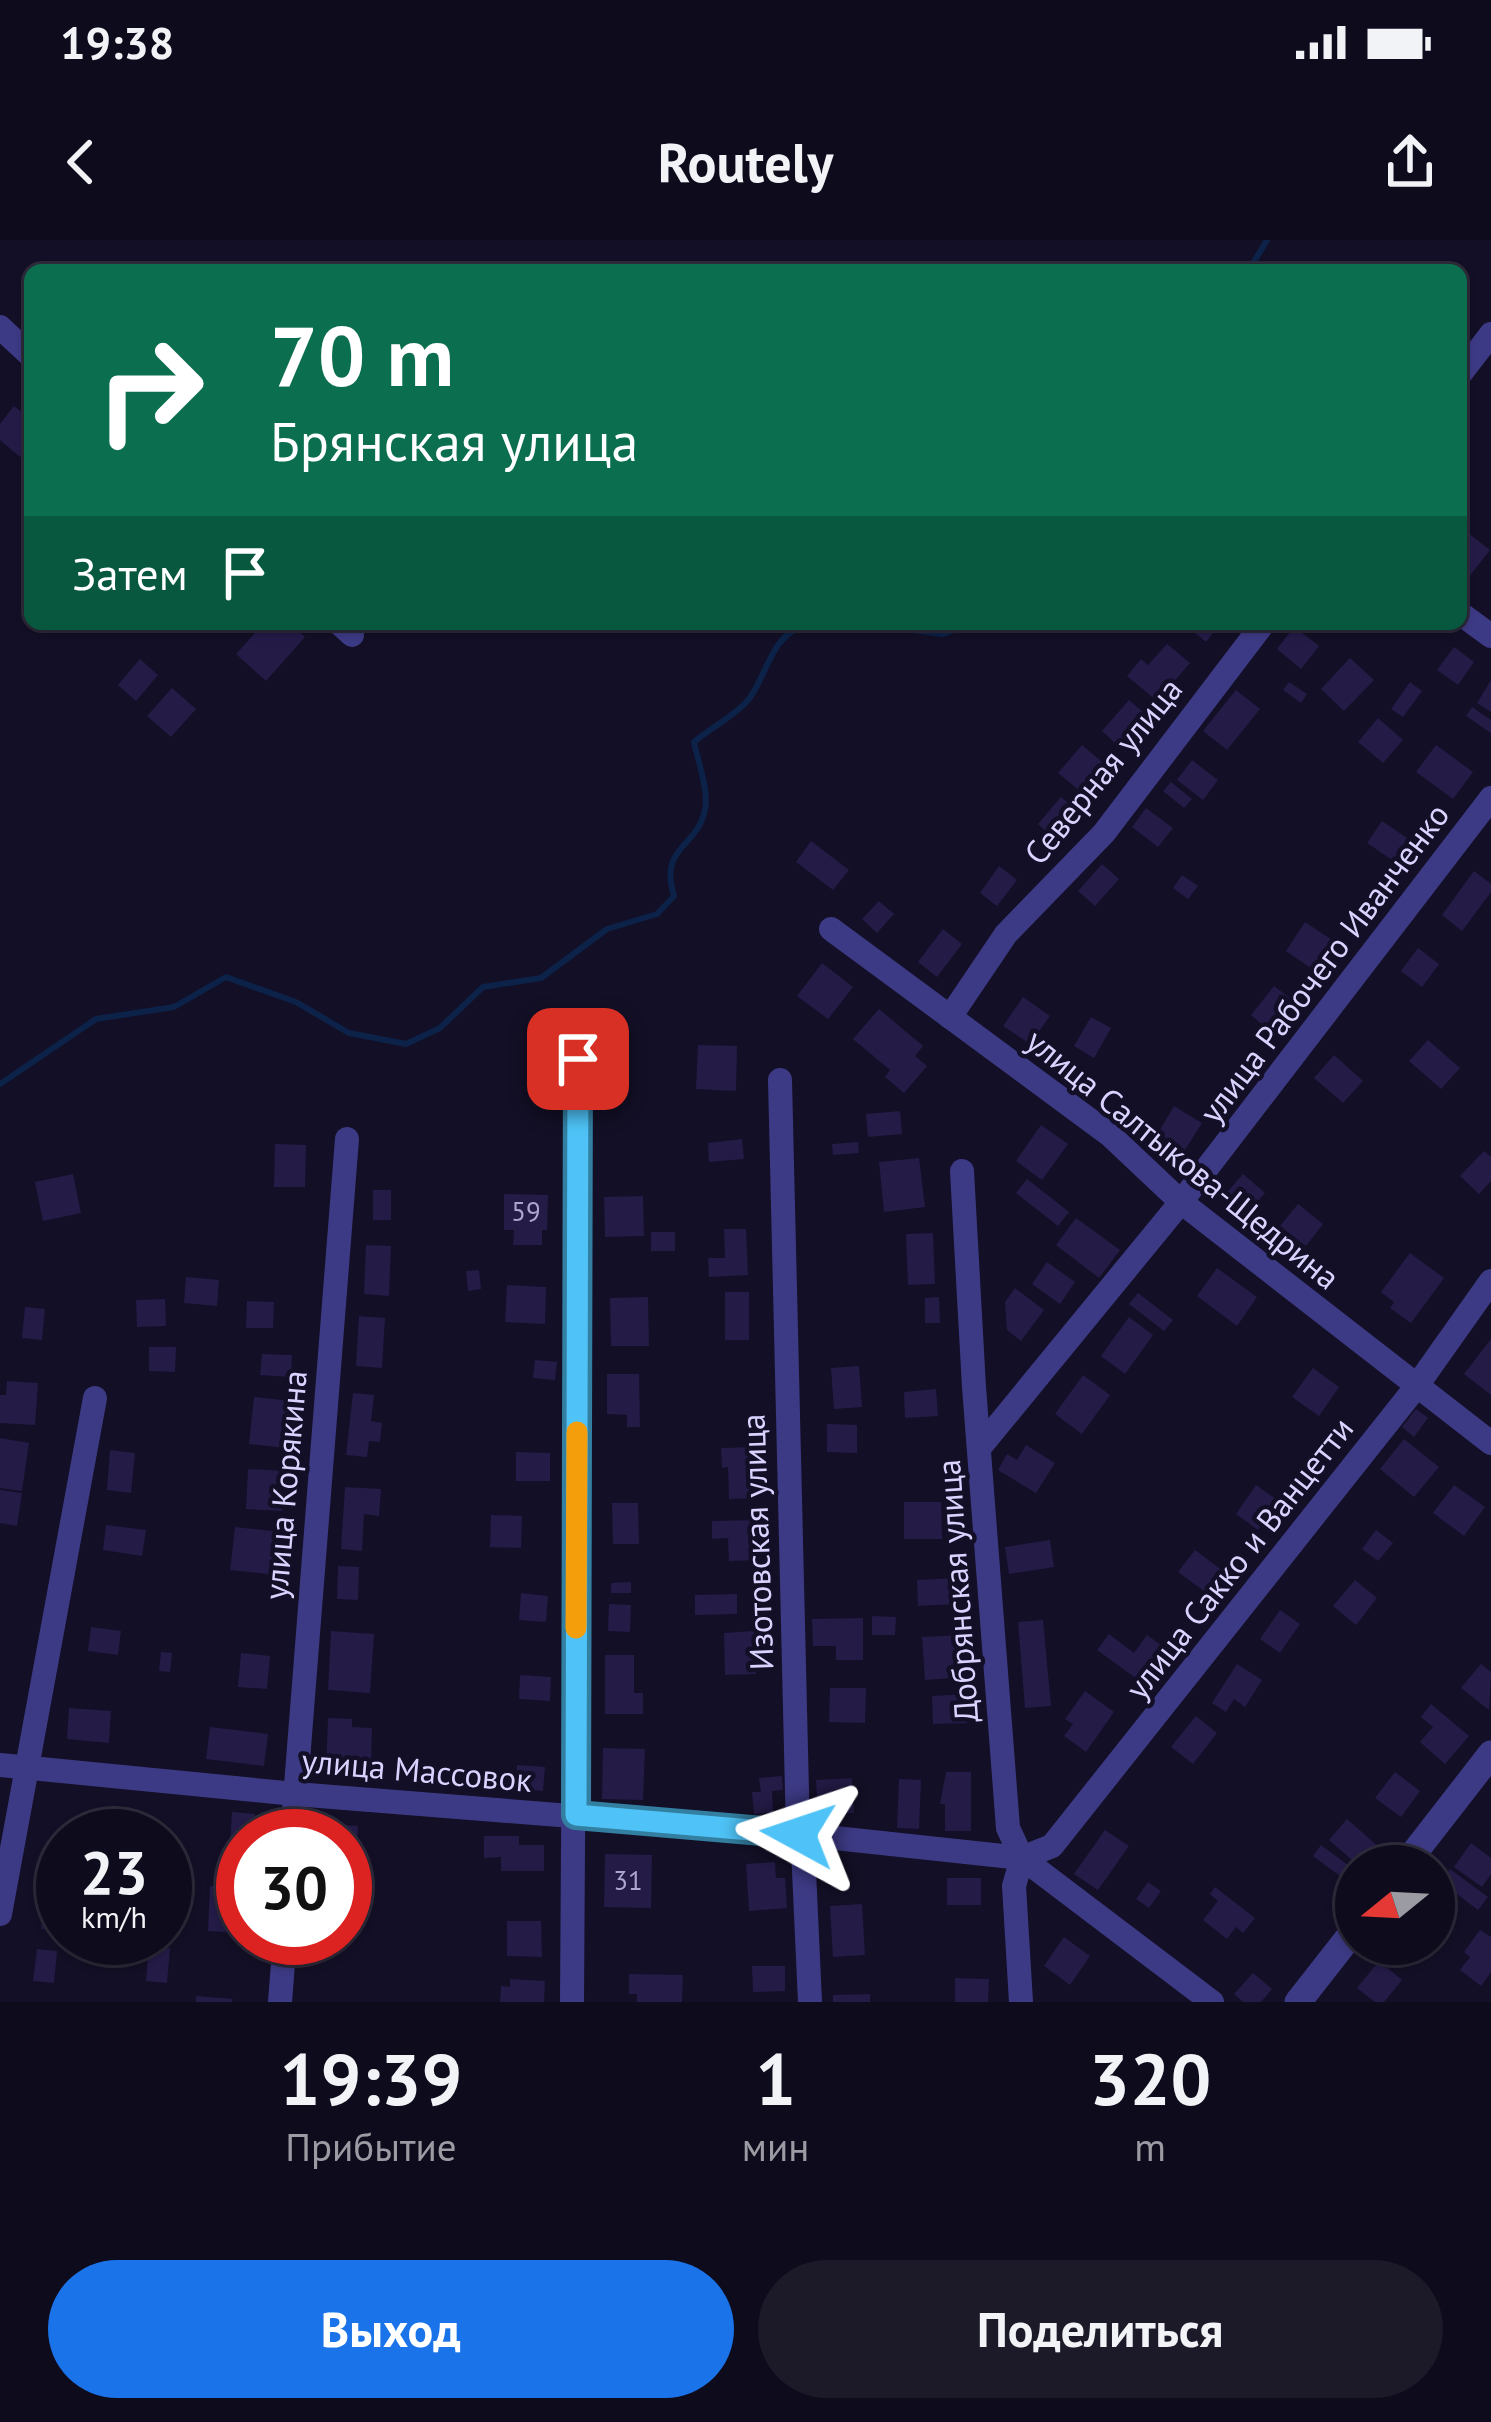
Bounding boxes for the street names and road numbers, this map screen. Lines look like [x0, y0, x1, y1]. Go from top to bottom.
street label: Северная улица [1014, 668, 1191, 873]
street label: улица Рабочего Иванченко [1189, 794, 1458, 1131]
street label: улица Салтыкова-Щедрина [1018, 1019, 1349, 1298]
street label: улица Корякина [253, 1369, 316, 1601]
street label: улица Сакко и Ванцетти [1115, 1408, 1362, 1707]
street label: Изотовская улица [731, 1413, 782, 1671]
street label: Добрянская улица [926, 1458, 987, 1724]
street label: улица Массовок [300, 1738, 534, 1801]

